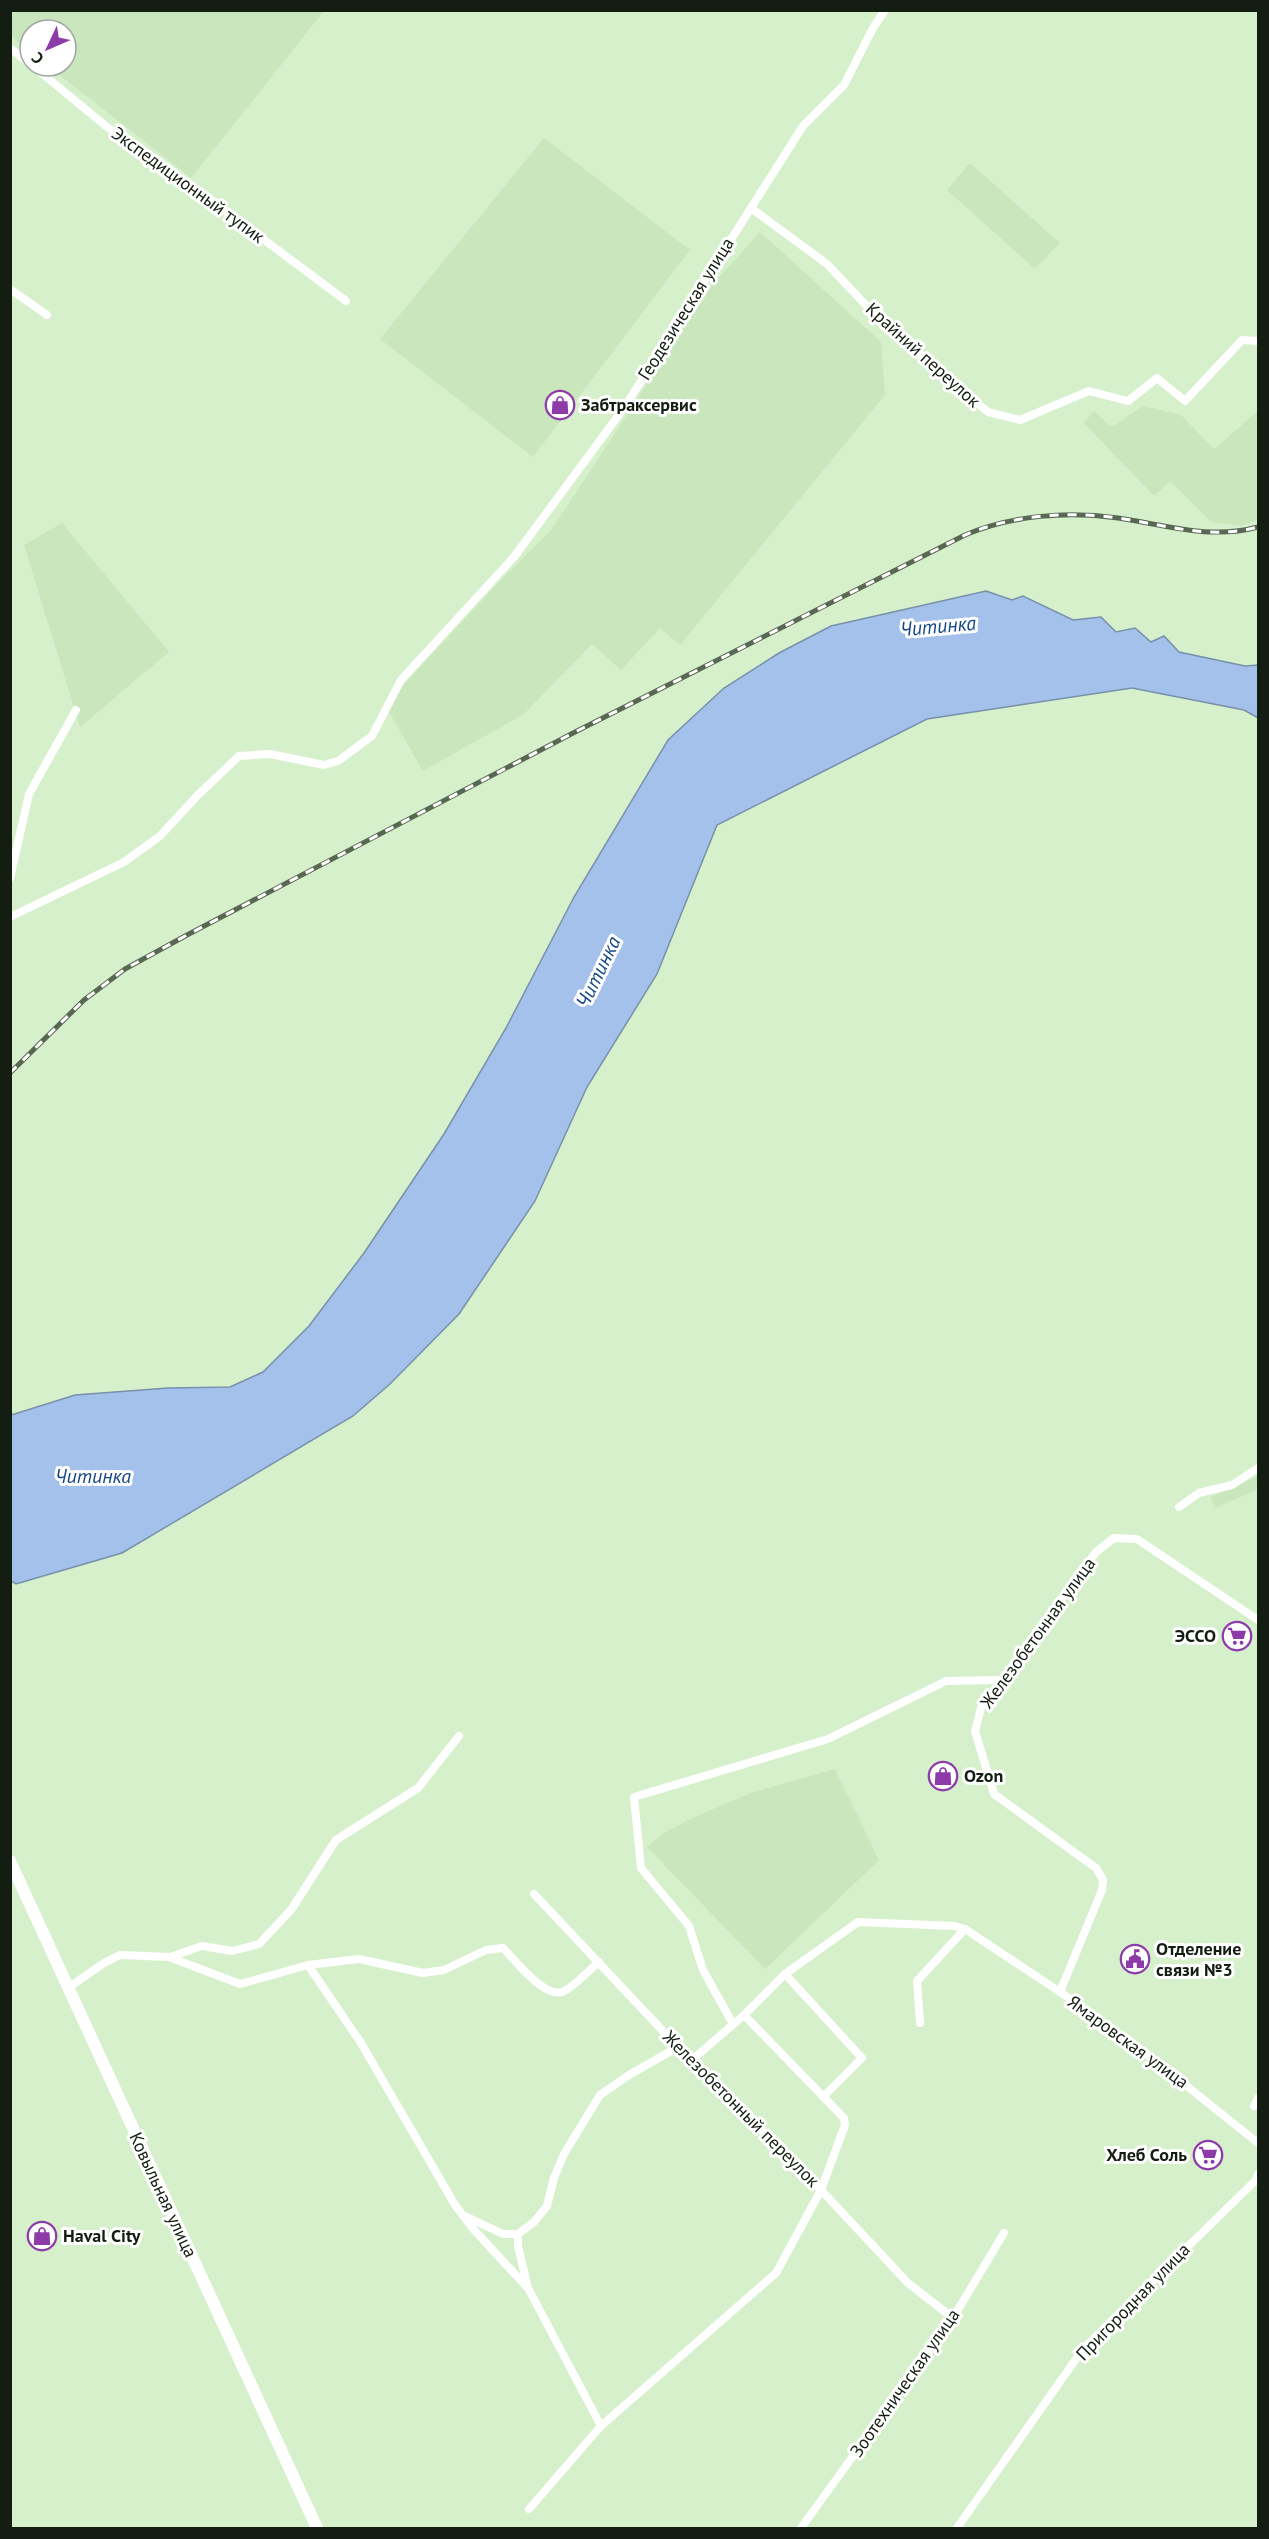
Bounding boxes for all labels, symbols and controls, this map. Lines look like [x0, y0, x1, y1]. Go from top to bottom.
north arrow [18, 18, 78, 78]
text: С [27, 48, 48, 69]
street label: Экспедиционный тупик [107, 121, 270, 248]
street label: Геодезическая улица [632, 233, 739, 384]
street label: Крайний переулок [861, 297, 986, 412]
shop icon: Забтраксервис [544, 389, 576, 421]
place label: Забтраксервис [581, 393, 697, 416]
water label: Читинка [899, 610, 977, 642]
water label: Читинка [570, 932, 626, 1012]
water label: Читинка [55, 1463, 131, 1489]
street label: Железобетонная улица [974, 1553, 1100, 1714]
supermarket icon: ЭССО [1221, 1620, 1253, 1652]
place label: ЭССО [1175, 1624, 1216, 1647]
shop icon: Ozon [927, 1760, 959, 1792]
place label: Ozon [964, 1764, 1003, 1787]
place label: Отделение связи №3 [1156, 1937, 1241, 1981]
public building icon: Отделение связи №3 [1119, 1943, 1151, 1975]
street label: Ямаровская улица [1063, 1990, 1193, 2093]
street label: Железобетонный переулок [657, 2025, 825, 2192]
street label: Ковыльная улица [124, 2129, 203, 2261]
supermarket icon: Хлеб Соль [1192, 2139, 1224, 2171]
place label: Хлеб Соль [1106, 2143, 1187, 2166]
shop icon: Haval Сity [26, 2220, 58, 2252]
place label: Haval Сity [63, 2224, 141, 2247]
street label: Пригородная улица [1071, 2238, 1194, 2365]
street label: Зоотехническая улица [845, 2304, 964, 2461]

